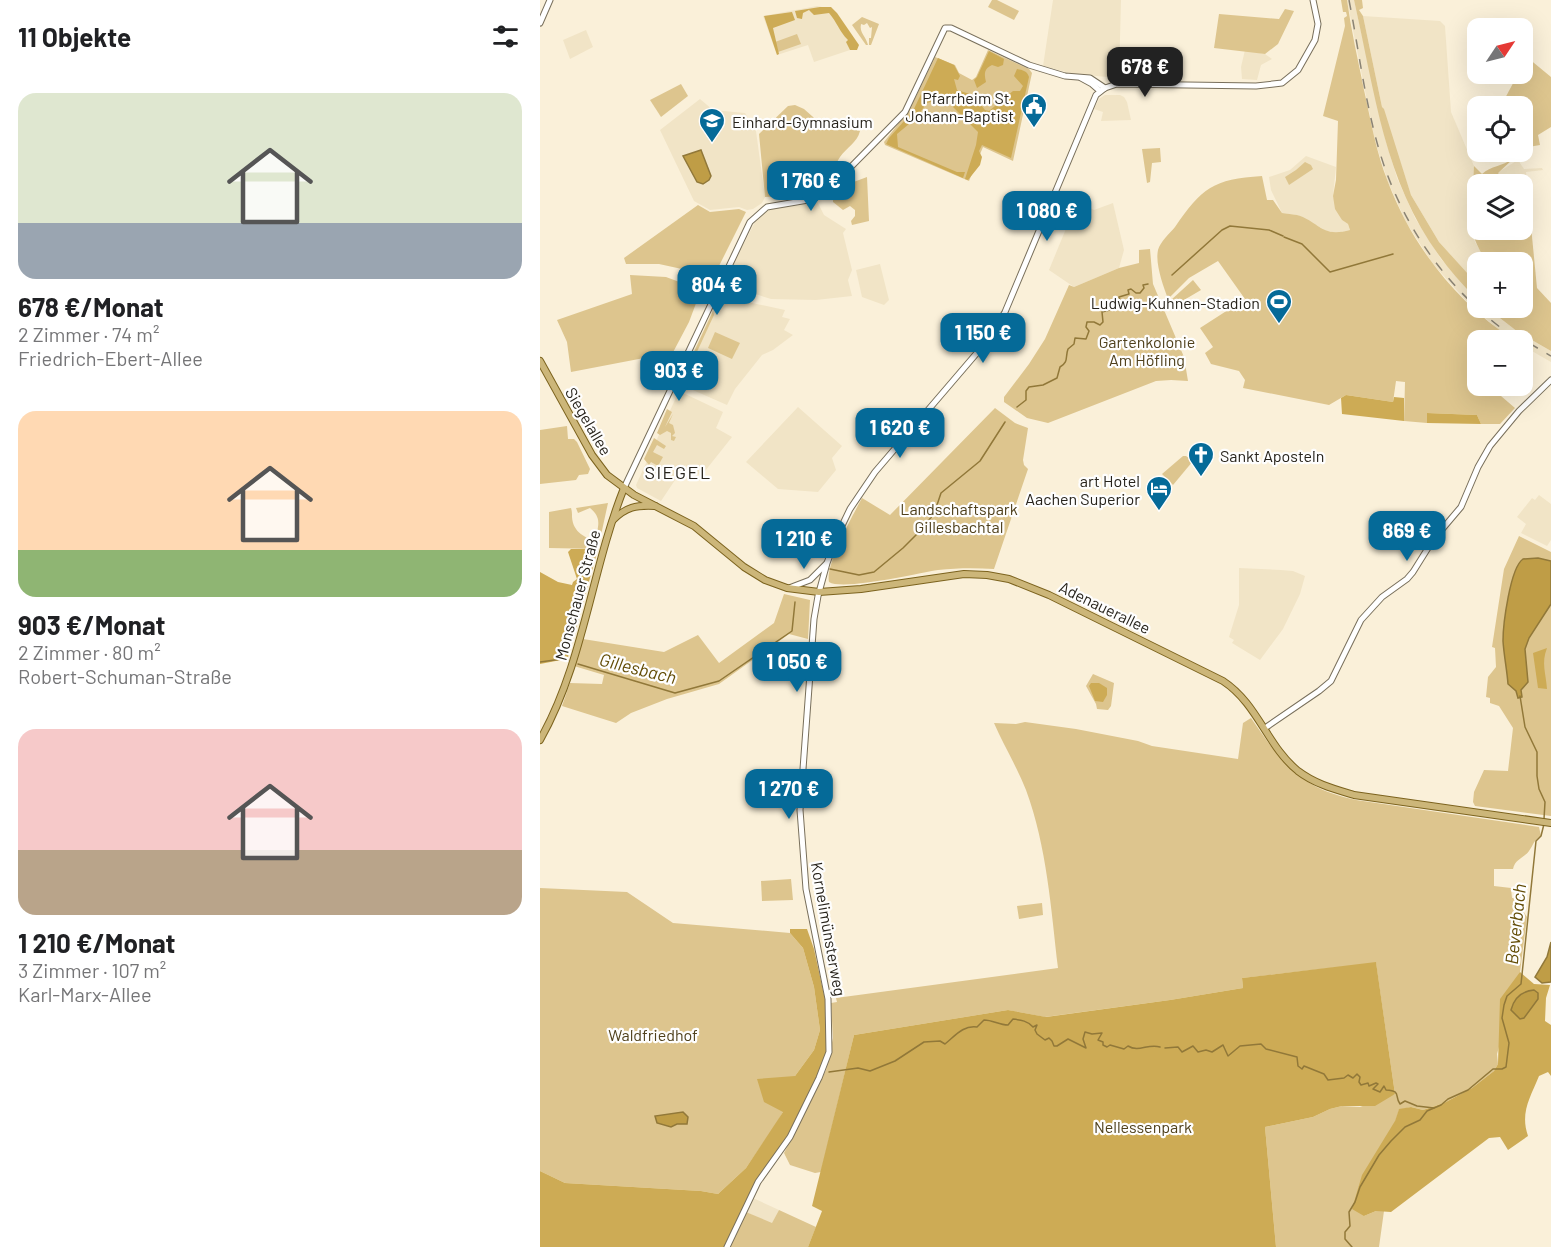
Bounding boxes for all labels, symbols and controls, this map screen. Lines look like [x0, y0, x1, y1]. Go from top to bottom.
north arrow [1467, 18, 1533, 84]
map controls [1467, 18, 1533, 396]
icon: filters [489, 20, 522, 53]
text: 11 Objekte [18, 21, 131, 52]
pin: 678 € [1103, 47, 1187, 98]
text: 678 € [1121, 54, 1169, 78]
place label: Pfarrheim St. Johann-Baptist [905, 88, 1014, 125]
public building icon: Pfarrheim St. Johann-Baptist [1019, 91, 1049, 129]
button: locate [1467, 96, 1533, 162]
school or university icon: Einhard-Gymnasium [697, 106, 727, 144]
place label: Einhard-Gymnasium [732, 112, 873, 131]
icon: home [216, 132, 324, 240]
pin: 1 760 € [756, 161, 866, 212]
text: 1 760 € [781, 168, 841, 192]
button: layers [1467, 174, 1533, 240]
pin: 1 080 € [992, 191, 1102, 242]
text: 1 080 € [1016, 198, 1078, 222]
button: + [1467, 252, 1533, 318]
pin: 804 € [675, 265, 759, 316]
text: 804 € [692, 272, 743, 296]
sports icon: Ludwig-Kuhnen-Stadion [1264, 287, 1294, 325]
text: 678 €/Monat [18, 291, 164, 322]
place label: Ludwig-Kuhnen-Stadion [1091, 293, 1260, 312]
pin: 1 150 € [928, 313, 1038, 364]
text: 1 150 € [954, 320, 1012, 344]
text: 2 Zimmer · 74 m² [18, 322, 159, 346]
button: − [1467, 330, 1533, 396]
park label: Gartenkolonie Am Höfling [1099, 332, 1195, 369]
text: Friedrich-Ebert-Allee [18, 346, 203, 370]
pin: 903 € [637, 351, 721, 402]
text: 903 € [654, 358, 704, 382]
street label: Siegelallee [562, 384, 616, 458]
pin: 1 620 € [845, 408, 955, 459]
text: 1 620 € [869, 415, 931, 439]
church icon: Sankt Aposteln [1186, 440, 1216, 478]
place label: Sankt Aposteln [1220, 446, 1324, 465]
icon: home [216, 450, 324, 558]
district label: SIEGEL [644, 461, 712, 483]
place label: art Hotel Aachen Superior [1025, 471, 1140, 508]
hotel icon: art Hotel Aachen Superior [1144, 474, 1174, 512]
park label: Landschaftspark Gillesbachtal [900, 499, 1018, 536]
pin: 869 € [1365, 511, 1449, 562]
text: 869 € [1383, 518, 1431, 542]
pin: 1 210 € [749, 519, 859, 570]
text: 1 210 € [775, 526, 833, 550]
street label: Monschauer Straße [550, 528, 604, 662]
street label: Adenauerallee [1056, 577, 1154, 637]
text: 903 €/Monat [18, 609, 165, 640]
text: 2 Zimmer · 80 m² [18, 640, 161, 664]
pin: 1 050 € [742, 642, 852, 693]
water label: Gillesbach [597, 648, 679, 688]
text: 1 050 € [766, 649, 828, 673]
text: Robert-Schuman-Straße [18, 664, 232, 688]
icon: home [216, 768, 324, 876]
pin: 1 270 € [734, 769, 844, 820]
text: 1 270 € [759, 776, 819, 800]
street label: Kornelimünsterweg [808, 860, 850, 998]
water label: Beverbach [1500, 882, 1530, 966]
text: 1 210 €/Monat [18, 927, 175, 958]
text: 3 Zimmer · 107 m² [18, 958, 166, 982]
text: Karl-Marx-Allee [18, 982, 152, 1006]
park label: Waldfriedhof [608, 1025, 698, 1044]
park label: Nellessenpark [1094, 1117, 1192, 1136]

